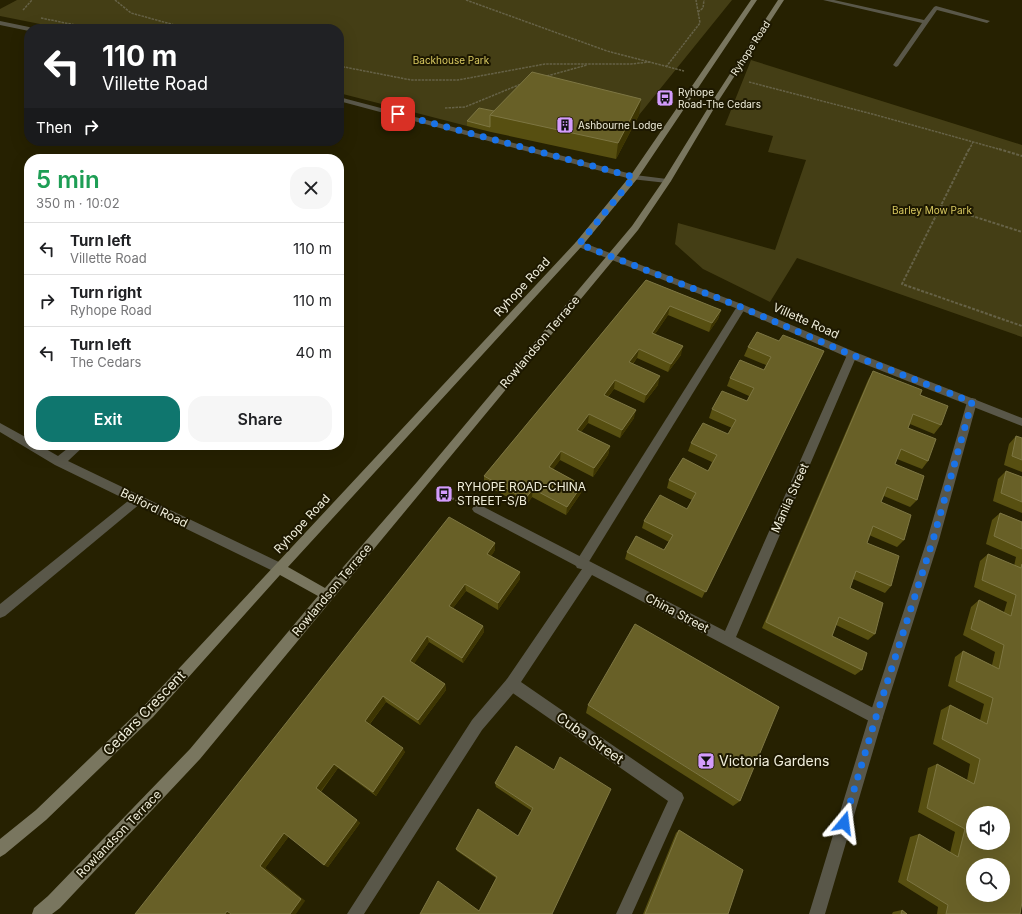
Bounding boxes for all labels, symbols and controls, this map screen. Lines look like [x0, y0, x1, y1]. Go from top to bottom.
street label: Ryhope Road [728, 18, 772, 78]
text: 110 m [102, 39, 177, 73]
icon: left [36, 40, 88, 92]
park label: Backhouse Park [413, 54, 490, 66]
text: Villette Road [102, 73, 208, 94]
place label: Ryhope Road-The Cedars [678, 86, 761, 110]
bus stop icon: Ryhope Road-The Cedars [655, 88, 675, 108]
pin [381, 97, 415, 131]
icon: arrive [387, 103, 409, 125]
building icon: Ashbourne Lodge [555, 115, 575, 135]
icon: right [80, 116, 102, 138]
text: Then [36, 118, 72, 137]
place label: Ashbourne Lodge [578, 119, 663, 131]
text: 5 min [36, 165, 100, 194]
button: close [290, 167, 332, 209]
text: 350 m · 10:02 [36, 195, 120, 211]
park label: Barley Mow Park [892, 204, 972, 216]
text: Turn left [70, 231, 131, 250]
icon: left [36, 238, 58, 260]
text: 110 m [293, 239, 332, 258]
text: Villette Road [70, 250, 147, 266]
street label: Ryhope Road [490, 254, 553, 319]
text: Turn right [70, 283, 142, 302]
icon: right [36, 290, 58, 312]
text: 110 m [293, 291, 332, 310]
street label: Rowlandson Terrace [497, 292, 583, 391]
street label: Villette Road [771, 299, 842, 342]
text: Ryhope Road [70, 302, 152, 318]
text: Turn left [70, 335, 131, 354]
icon: left [36, 342, 58, 364]
text: 40 m [295, 343, 332, 362]
text: The Cedars [70, 354, 141, 370]
button: Exit [36, 396, 180, 442]
button: Share [188, 396, 332, 442]
street label: Manila Street [768, 461, 812, 535]
place label: RYHOPE ROAD-CHINA STREET-S/B [457, 479, 586, 508]
bus stop icon: RYHOPE ROAD-CHINA STREET-S/B [434, 484, 454, 504]
street label: Belford Road [118, 485, 190, 530]
street label: Ryhope Road [270, 491, 333, 556]
street label: Rowlandson Terrace [289, 540, 375, 639]
street label: China Street [643, 590, 712, 636]
street label: Cedars Crescent [99, 666, 189, 759]
street label: Cuba Street [553, 708, 628, 767]
bar icon: Victoria Gardens [696, 751, 716, 771]
place label: Victoria Gardens [719, 752, 829, 769]
street label: Rowlandson Terrace [73, 787, 164, 881]
position arrow [823, 802, 865, 844]
map controls [966, 806, 1010, 902]
button: sound [966, 806, 1010, 850]
button: search [966, 858, 1010, 902]

